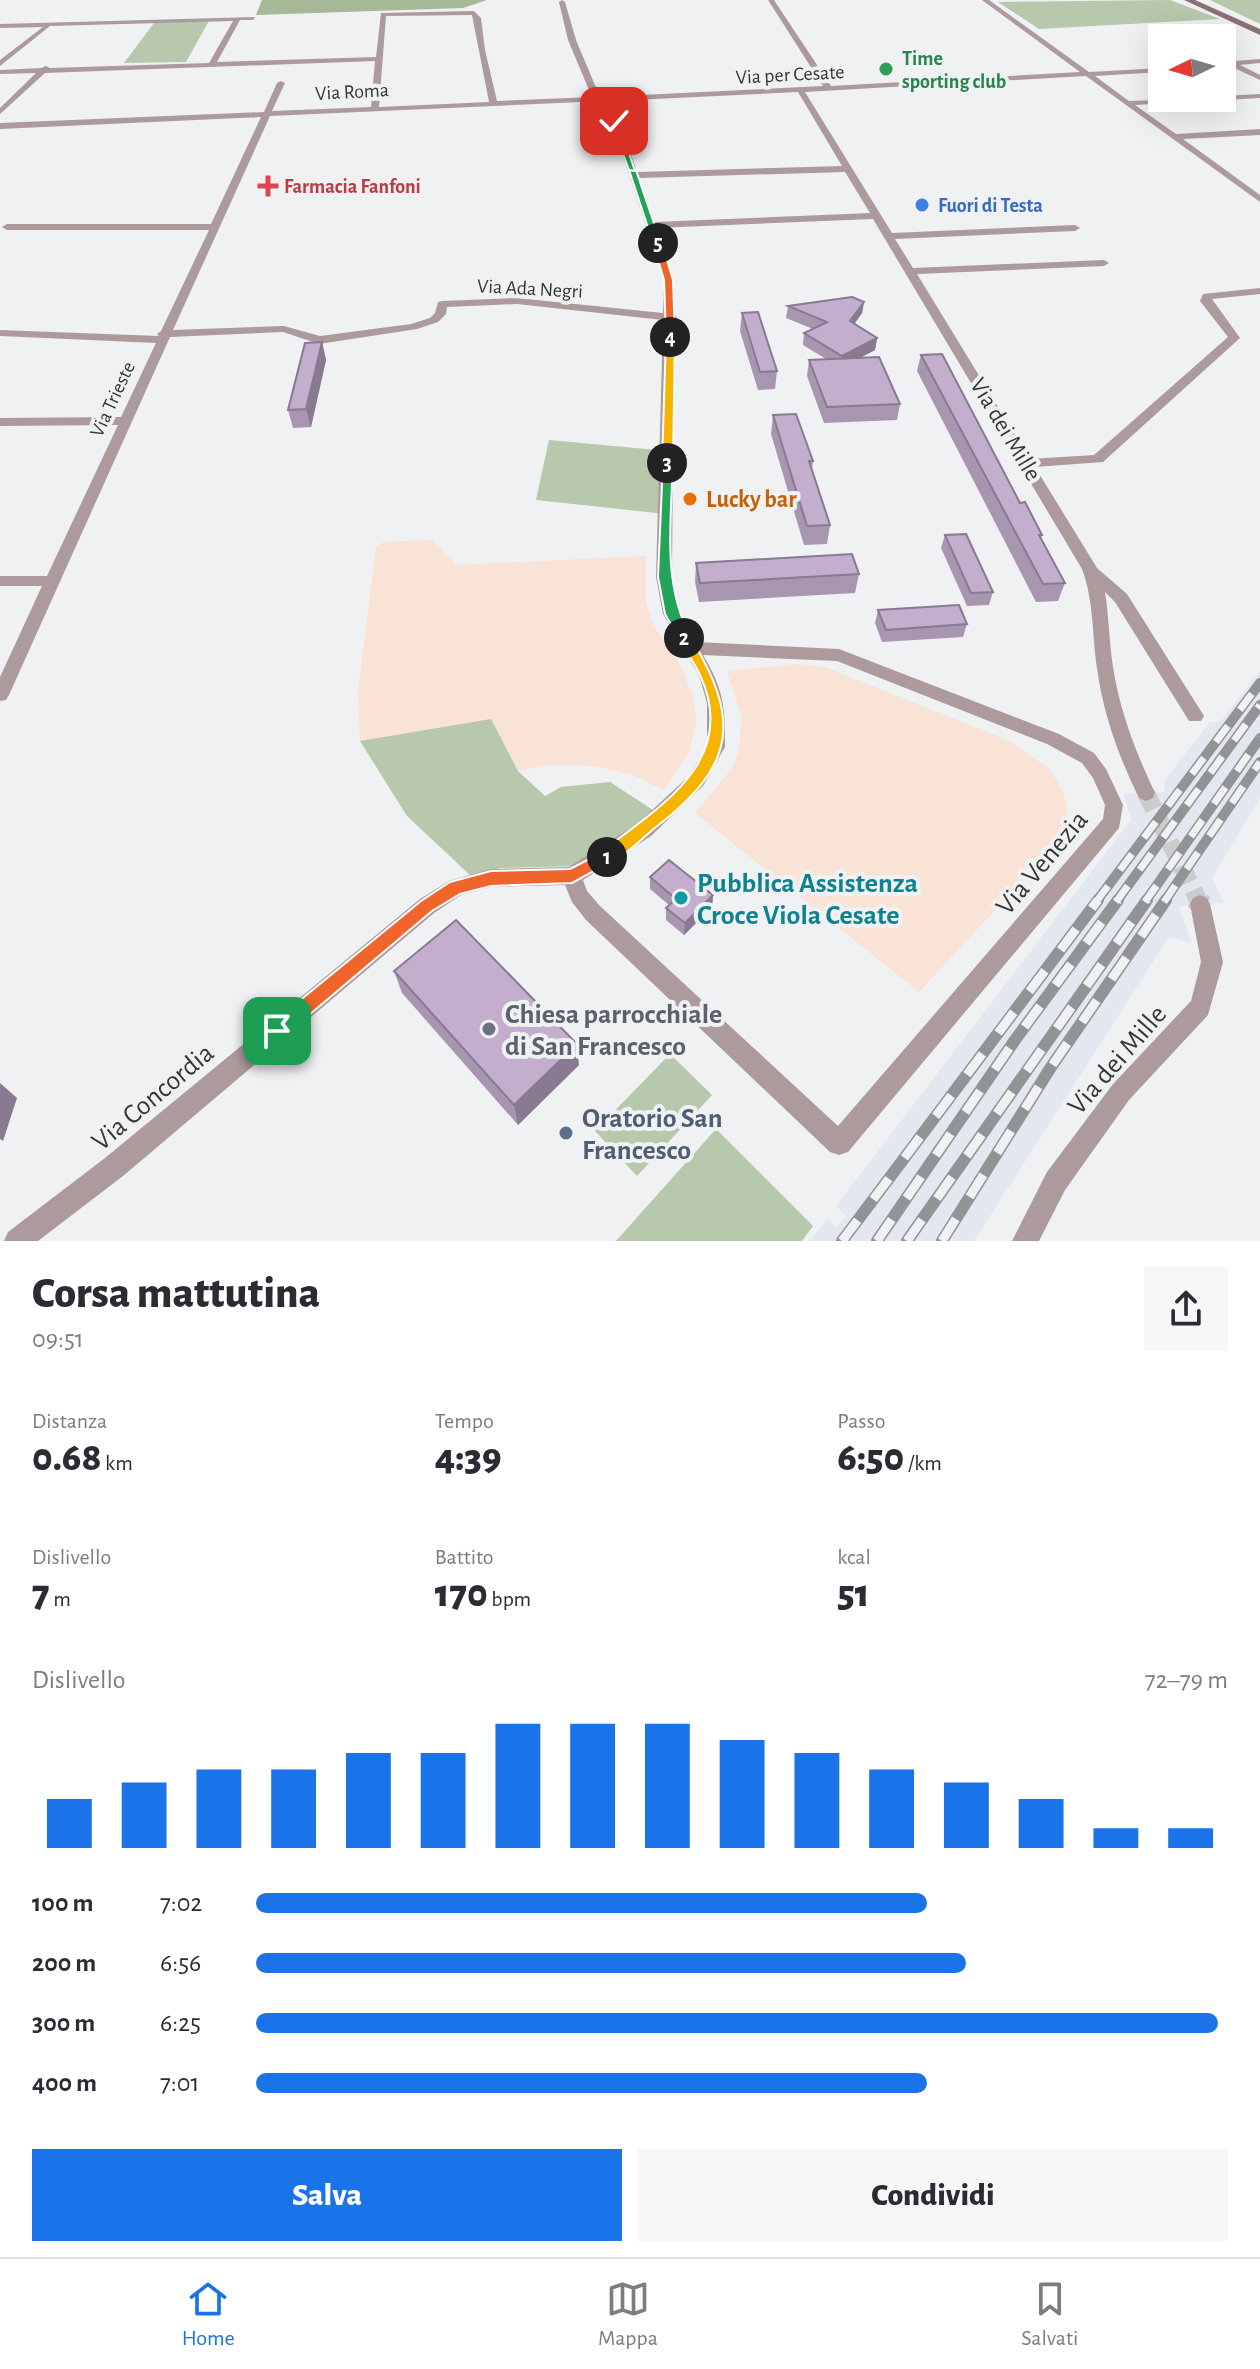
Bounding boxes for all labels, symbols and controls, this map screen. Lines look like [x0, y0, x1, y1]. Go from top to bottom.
north arrow [1148, 24, 1236, 112]
map controls [1148, 24, 1236, 112]
place label: Time sporting club [902, 49, 1006, 92]
marker: Time sporting club [877, 60, 895, 78]
street label: Via per Cesate [735, 62, 845, 88]
street label: Via Roma [315, 80, 389, 104]
pin [580, 87, 648, 155]
icon: check [592, 99, 636, 143]
marker: Farmacia Fanfoni [259, 177, 277, 195]
place label: Farmacia Fanfoni [284, 177, 421, 197]
marker: Fuori di Testa [913, 196, 931, 214]
place label: Fuori di Testa [938, 196, 1043, 216]
pin: 5 [638, 223, 678, 263]
text: 5 [653, 232, 663, 254]
street label: Via Ada Negri [476, 276, 583, 302]
pin: 4 [650, 317, 690, 357]
text: 4 [664, 326, 676, 348]
street label: Via Trieste [87, 359, 139, 440]
street label: Via dei Mille [965, 374, 1045, 485]
pin: 3 [647, 443, 687, 483]
text: 3 [662, 452, 672, 474]
place label: Lucky bar [706, 488, 797, 512]
marker: Lucky bar [681, 490, 699, 508]
pin: 2 [664, 618, 704, 658]
text: 2 [679, 627, 689, 649]
street label: Via Venezia [991, 806, 1094, 921]
pin: 1 [587, 837, 627, 877]
text: 1 [603, 846, 611, 868]
place label: Pubblica Assistenza Croce Viola Cesate [697, 870, 918, 930]
marker: Pubblica Assistenza Croce Viola Cesate [672, 889, 690, 907]
pin [243, 997, 311, 1065]
street label: Via dei Mille [1063, 1000, 1172, 1120]
place label: Chiesa parrocchiale di San Francesco [505, 1001, 722, 1061]
icon: arrive [255, 1009, 299, 1053]
marker: Chiesa parrocchiale di San Francesco [480, 1020, 498, 1038]
street label: Via Concordia [87, 1039, 220, 1156]
place label: Oratorio San Francesco [582, 1105, 722, 1165]
marker: Oratorio San Francesco [557, 1124, 575, 1142]
button: share [1144, 1267, 1228, 1351]
text: Corsa mattutina [32, 1272, 320, 1316]
text: 09:51 [32, 1326, 84, 1352]
text: Distanza [32, 1410, 107, 1432]
text: Tempo [435, 1410, 494, 1432]
text: Passo [837, 1410, 885, 1432]
text: 0.68 [32, 1438, 101, 1478]
text: 4:39 [435, 1438, 502, 1478]
text: 6:50 [837, 1438, 904, 1478]
text: km [101, 1452, 133, 1474]
text: /km [904, 1452, 942, 1474]
text: Dislivello [32, 1546, 111, 1568]
text: Battito [435, 1546, 494, 1568]
text: kcal [837, 1546, 871, 1568]
text: 7 [32, 1574, 50, 1614]
text: 170 [435, 1574, 488, 1614]
text: 51 [837, 1574, 870, 1614]
text: m [50, 1588, 71, 1610]
text: bpm [488, 1588, 531, 1610]
text: Dislivello [32, 1667, 126, 1693]
text: 72–79 m [1145, 1667, 1228, 1693]
text: 100 m [32, 1890, 93, 1916]
text: 7:02 [160, 1890, 202, 1916]
text: 200 m [32, 1950, 96, 1976]
text: 6:56 [160, 1950, 201, 1976]
text: 300 m [32, 2010, 95, 2036]
text: 6:25 [160, 2010, 201, 2036]
text: 400 m [32, 2070, 97, 2096]
text: 7:01 [160, 2070, 199, 2096]
button: Salva [32, 2149, 622, 2241]
button: Condividi [638, 2149, 1228, 2241]
tab: Home [182, 2277, 235, 2351]
tab: Mappa [598, 2277, 658, 2351]
tab: Salvati [1021, 2277, 1078, 2351]

